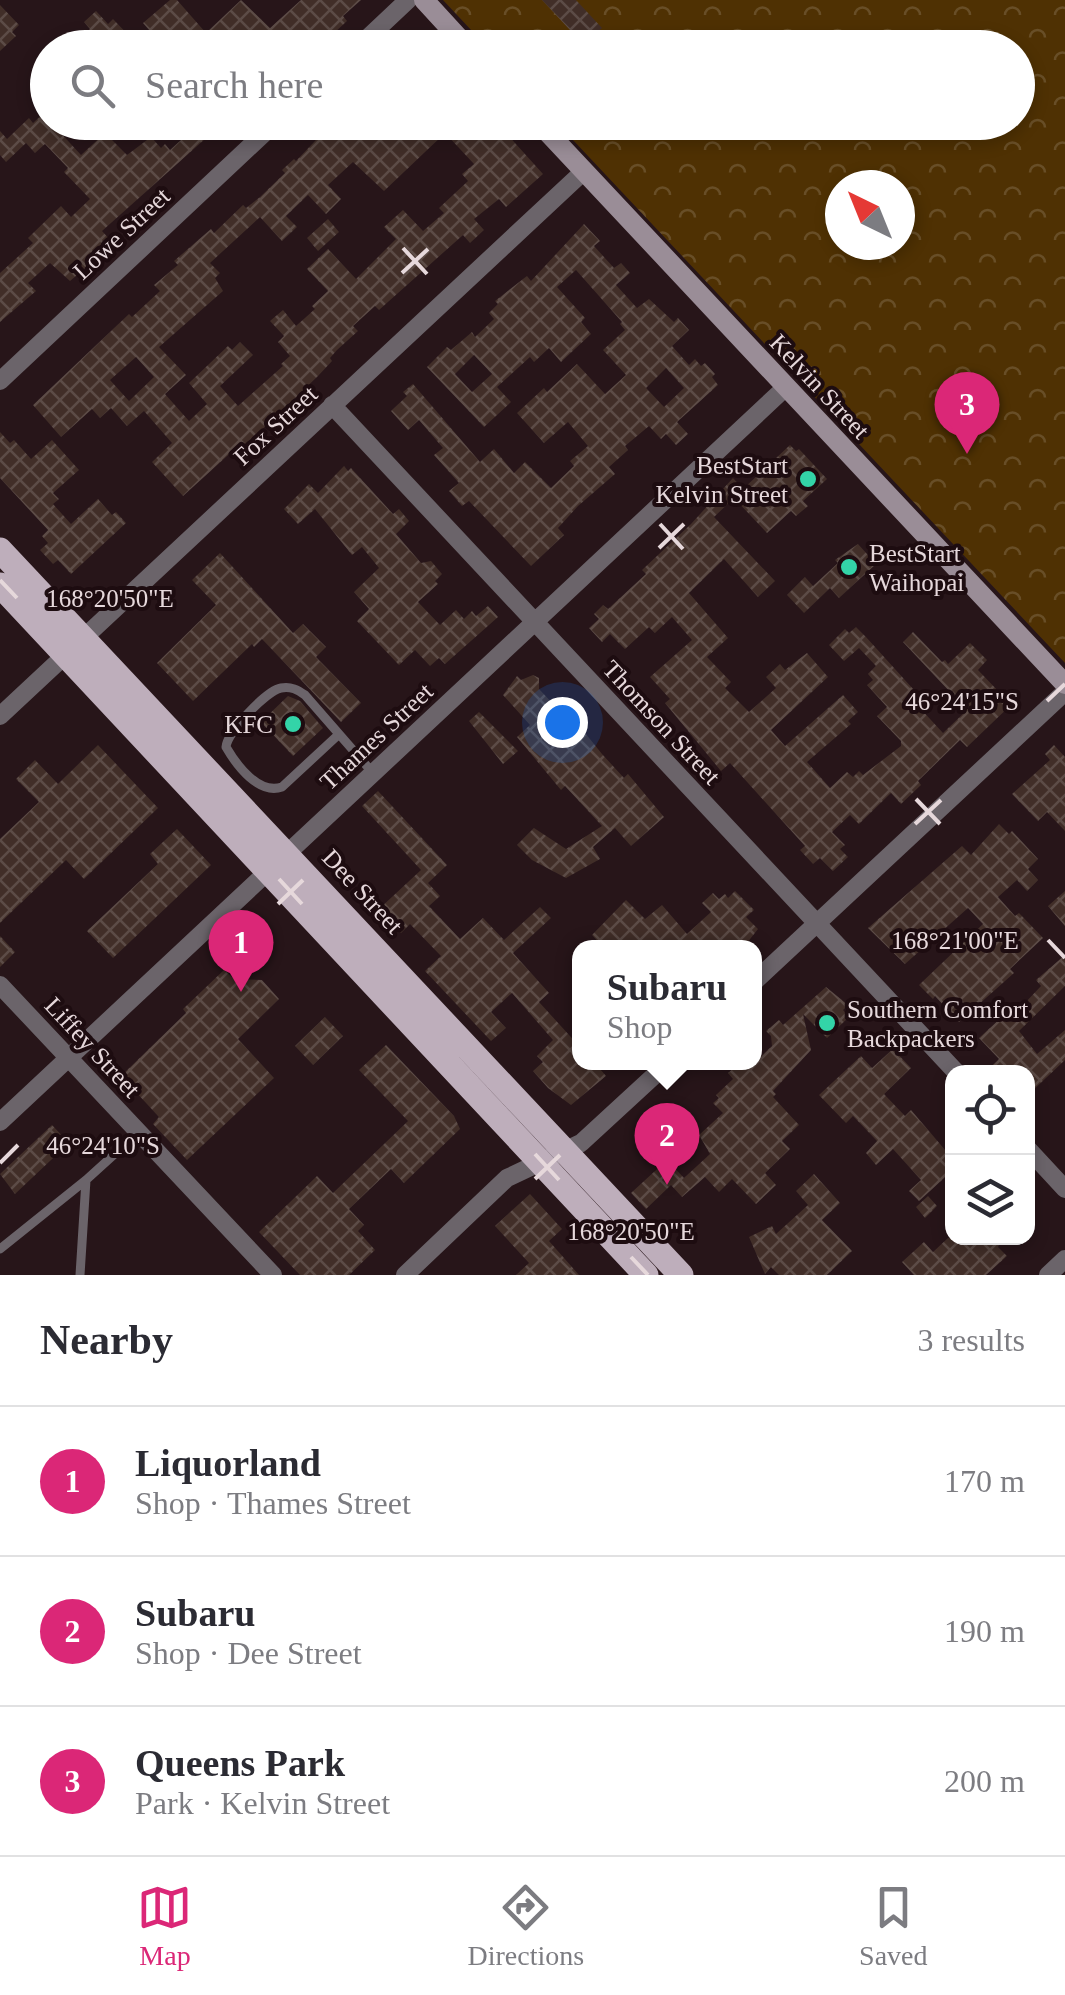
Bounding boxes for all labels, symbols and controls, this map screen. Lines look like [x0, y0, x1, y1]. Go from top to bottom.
search box [30, 30, 1035, 140]
icon: search [65, 58, 120, 113]
text: Search here [145, 64, 323, 106]
north arrow [825, 170, 915, 260]
street label: Lowe Street [68, 182, 175, 285]
street label: Kelvin Street [765, 329, 875, 444]
pin: 3 [934, 372, 1000, 454]
street label: Fox Street [228, 380, 322, 471]
place label: BestStart Kelvin Street [655, 452, 788, 508]
marker: BestStart Kelvin Street [797, 468, 819, 490]
place label: BestStart Waihopai [869, 540, 964, 596]
marker: BestStart Waihopai [838, 556, 860, 578]
text: 168°20'50"E [46, 585, 174, 612]
street label: Thomson Street [598, 655, 726, 790]
street label: Thames Street [315, 677, 438, 795]
text: 46°24'15"S [905, 688, 1019, 715]
your location [537, 697, 588, 748]
place label: KFC [224, 711, 273, 738]
marker: KFC [282, 713, 304, 735]
street label: Dee Street [317, 844, 408, 939]
pin: 1 [208, 910, 274, 992]
text: 168°21'00"E [891, 927, 1019, 954]
popup [572, 940, 762, 1070]
text: Subaru [607, 966, 727, 1008]
street label: Liffey Street [40, 992, 146, 1103]
place label: Southern Comfort Backpackers [847, 996, 1028, 1052]
text: Shop [607, 1009, 673, 1045]
marker: Southern Comfort Backpackers [816, 1012, 838, 1034]
map controls [945, 1065, 1035, 1245]
button: locate [945, 1065, 1035, 1155]
pin: 2 [634, 1102, 700, 1185]
text: 46°24'10"S [46, 1132, 160, 1159]
button: layers [945, 1155, 1035, 1245]
text: 168°20'50"E [567, 1218, 695, 1245]
text: Nearby [40, 1317, 173, 1363]
text: 3 results [917, 1322, 1025, 1358]
text: Liquorland [135, 1442, 321, 1484]
text: 1 [65, 1463, 81, 1499]
text: 170 m [944, 1463, 1025, 1499]
text: Shop · Thames Street [135, 1485, 411, 1521]
text: Subaru [135, 1592, 255, 1634]
text: 2 [65, 1613, 81, 1649]
text: 190 m [944, 1613, 1025, 1649]
text: Shop · Dee Street [135, 1635, 362, 1671]
text: Queens Park [135, 1742, 345, 1784]
text: 3 [65, 1763, 81, 1799]
text: 200 m [944, 1763, 1025, 1799]
text: Park · Kelvin Street [135, 1785, 390, 1821]
tab: Map [137, 1880, 192, 1972]
tab: Directions [467, 1880, 584, 1972]
tab: Saved [859, 1880, 928, 1972]

